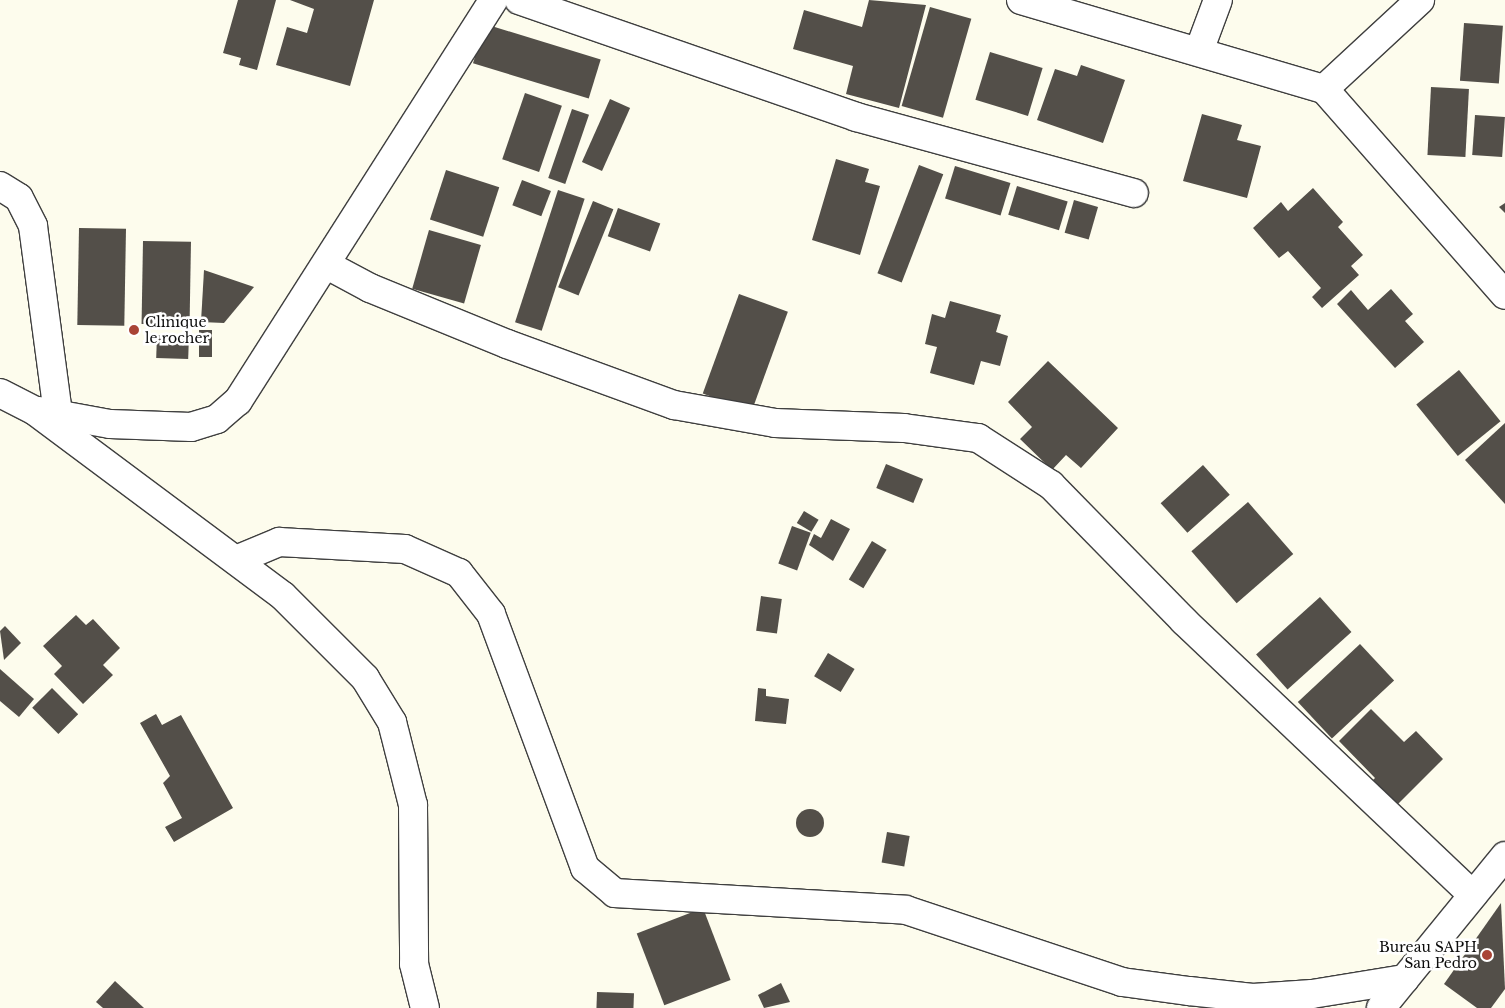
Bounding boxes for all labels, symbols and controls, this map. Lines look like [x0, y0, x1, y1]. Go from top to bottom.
place label: Clinique le rocher [145, 314, 209, 347]
marker: Clinique le rocher [127, 323, 141, 337]
place label: Bureau SAPH San Pedro [1379, 939, 1477, 972]
marker: Bureau SAPH San Pedro [1481, 949, 1493, 961]

